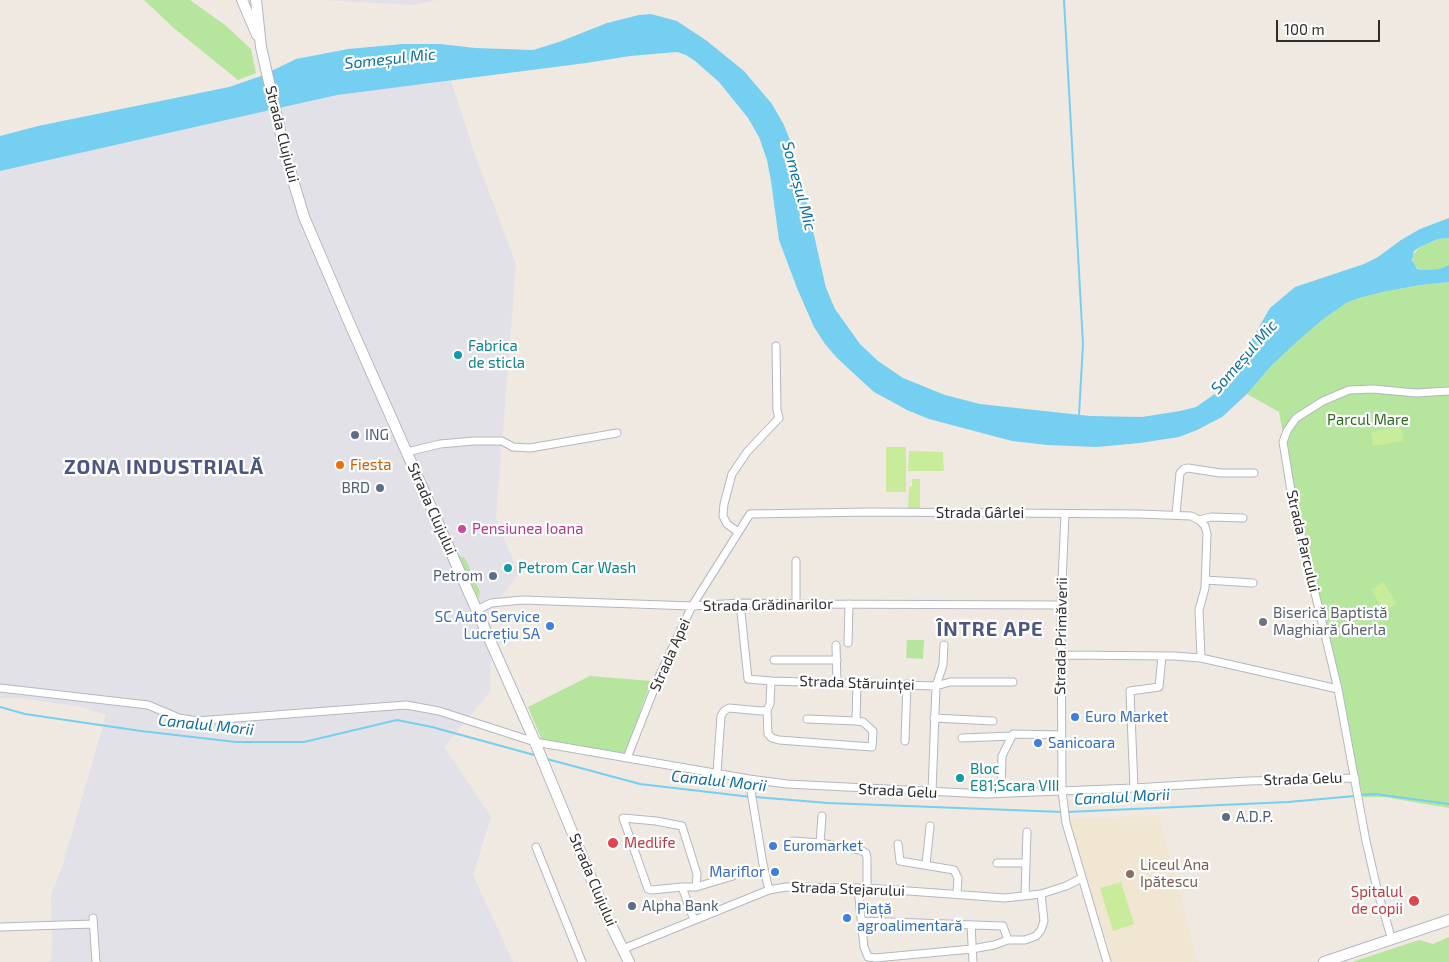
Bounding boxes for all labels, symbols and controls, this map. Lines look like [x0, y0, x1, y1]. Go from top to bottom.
scale bar [1279, 10, 1383, 42]
text: 100 m [1284, 20, 1325, 38]
water label: Someșul Mic [343, 45, 437, 73]
street label: Strada Clujului [261, 84, 303, 184]
water label: Someșul Mic [778, 139, 820, 233]
water label: Someșul Mic [1207, 316, 1281, 398]
place label: Fabrica de sticla [468, 337, 525, 372]
marker: Fabrica de sticla [452, 349, 464, 361]
park label: Parcul Mare [1327, 411, 1409, 429]
place label: ING [365, 426, 389, 444]
marker: ING [349, 429, 361, 441]
district label: ZONA INDUSTRIALĂ [62, 455, 266, 479]
place label: Fiesta [350, 456, 391, 474]
marker: Fiesta [334, 459, 346, 471]
street label: Strada Clujului [404, 460, 460, 558]
place label: BRD [341, 479, 370, 497]
marker: BRD [374, 482, 386, 494]
street label: Strada Parcului [1283, 488, 1323, 594]
street label: Strada Gârlei [936, 504, 1024, 522]
place label: Pensiunea Ioana [472, 520, 583, 538]
marker: Pensiunea Ioana [456, 523, 468, 535]
place label: Petrom Car Wash [518, 559, 636, 577]
marker: Petrom Car Wash [502, 562, 514, 574]
place label: Petrom [433, 567, 483, 585]
marker: Petrom [487, 570, 499, 582]
street label: Strada Primăverii [1051, 577, 1071, 695]
street label: Strada Grădinarilor [703, 595, 833, 615]
place label: Biserică Baptistă Maghiară Gherla [1273, 604, 1388, 639]
place label: SC Auto Service Lucrețiu SA [435, 608, 540, 643]
street label: Strada Apei [646, 616, 694, 694]
marker: Biserică Baptistă Maghiară Gherla [1257, 616, 1269, 628]
district label: ÎNTRE APE [935, 617, 1045, 641]
marker: SC Auto Service Lucrețiu SA [544, 620, 556, 632]
street label: Strada Stăruinței [799, 672, 915, 694]
place label: Euro Market [1085, 708, 1168, 726]
water label: Canalul Morii [157, 710, 255, 740]
marker: Euro Market [1069, 711, 1081, 723]
place label: Sanicoara [1048, 734, 1115, 752]
marker: Sanicoara [1032, 737, 1044, 749]
place label: Bloc E81;Scara VIII [970, 760, 1060, 795]
water label: Canalul Morii [670, 766, 768, 796]
street label: Strada Gelu [1263, 769, 1343, 789]
marker: Bloc E81;Scara VIII [954, 772, 966, 784]
street label: Strada Gelu [858, 780, 938, 802]
water label: Canalul Morii [1074, 785, 1170, 809]
place label: A.D.P. [1236, 808, 1273, 826]
marker: A.D.P. [1220, 811, 1232, 823]
street label: Strada Clujului [565, 831, 621, 929]
place label: Medlife [624, 834, 676, 852]
marker: Medlife [606, 836, 620, 850]
place label: Euromarket [783, 837, 863, 855]
marker: Euromarket [767, 840, 779, 852]
place label: Liceul Ana Ipătescu [1140, 856, 1209, 891]
place label: Mariflor [709, 863, 765, 881]
marker: Mariflor [769, 866, 781, 878]
marker: Liceul Ana Ipătescu [1124, 868, 1136, 880]
street label: Strada Stejarului [791, 878, 905, 900]
place label: Spitalul de copii [1351, 883, 1403, 918]
marker: Spitalul de copii [1407, 894, 1421, 908]
place label: Alpha Bank [642, 897, 719, 915]
marker: Alpha Bank [626, 900, 638, 912]
place label: Piață agroalimentară [857, 900, 962, 935]
marker: Piață agroalimentară [841, 912, 853, 924]

